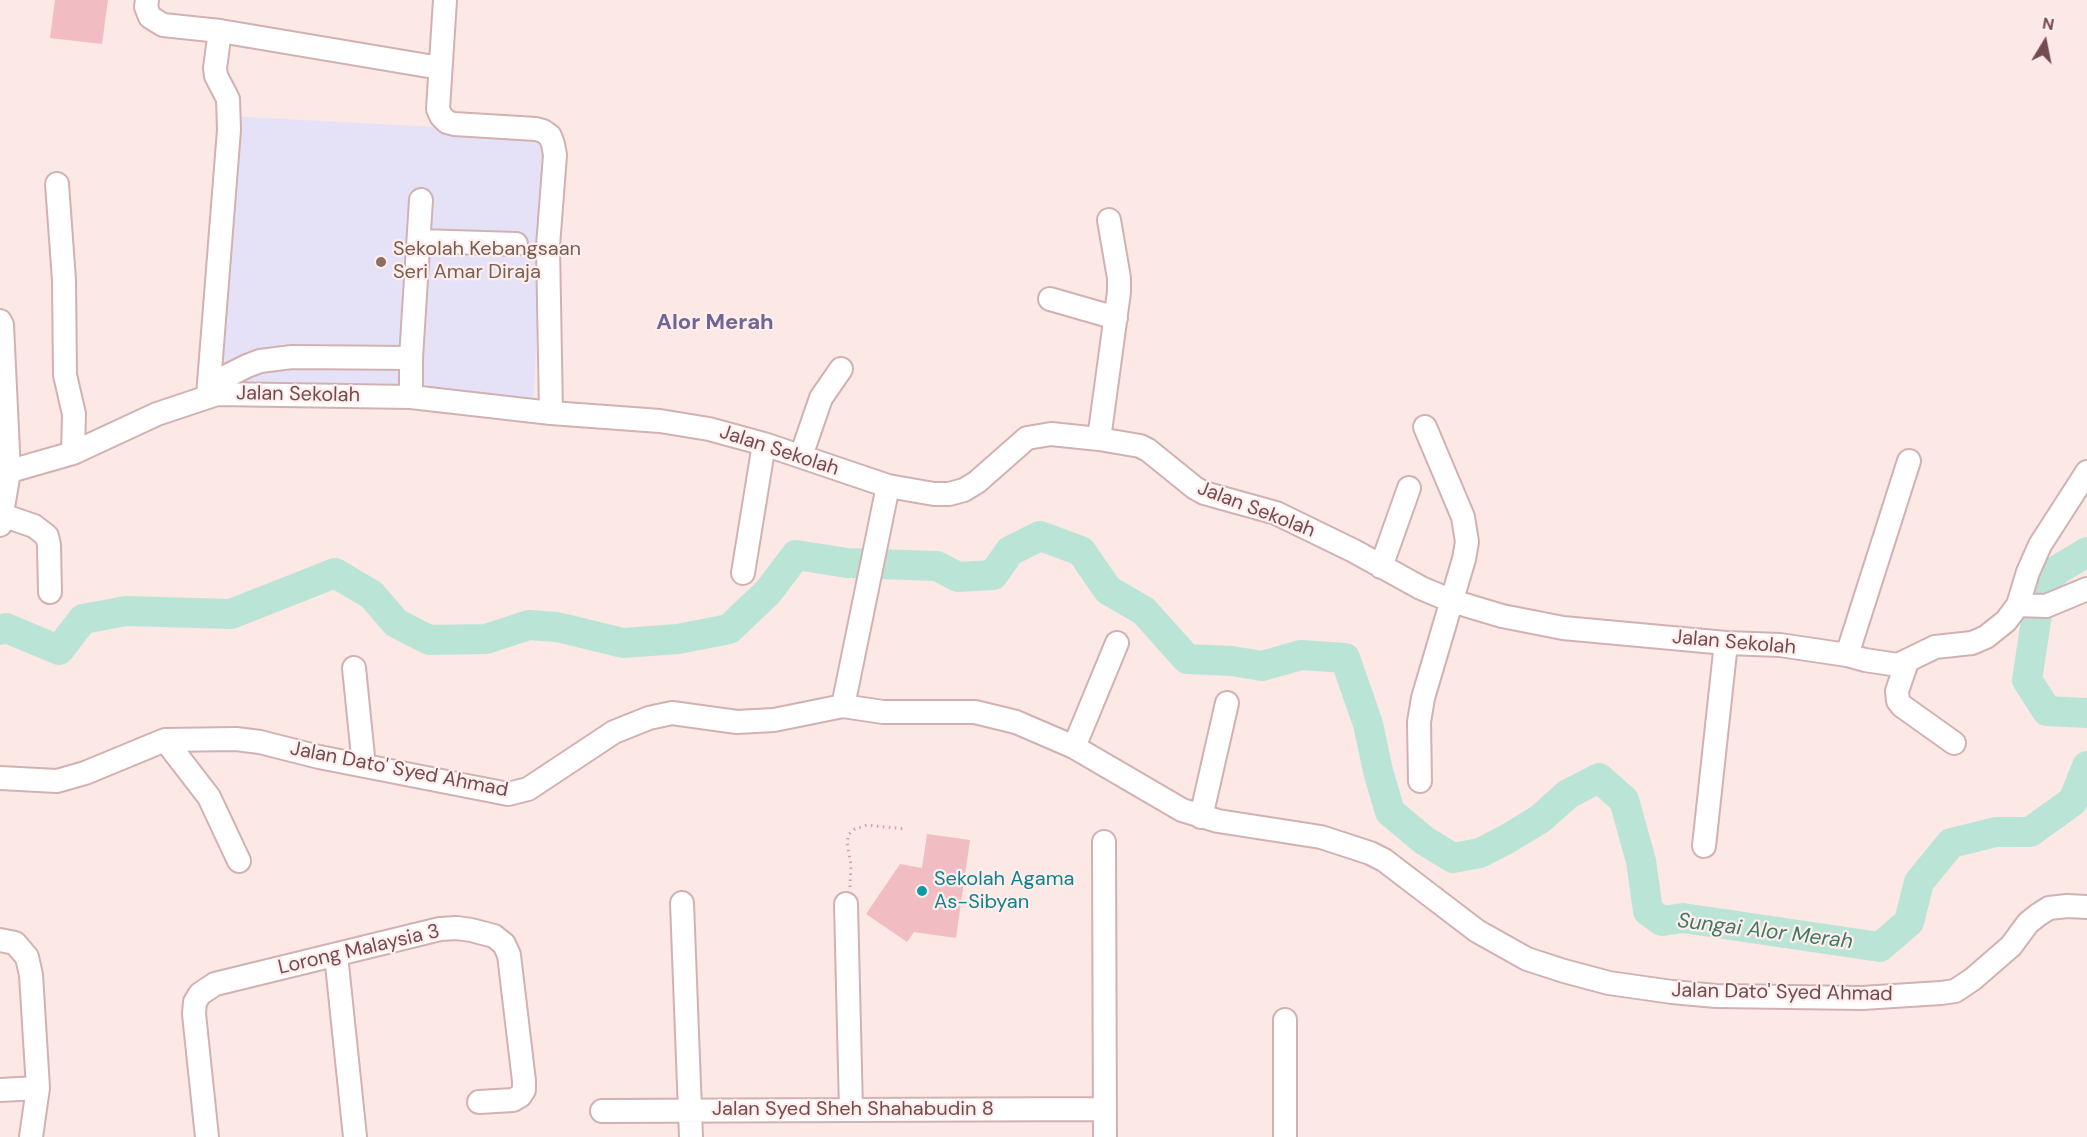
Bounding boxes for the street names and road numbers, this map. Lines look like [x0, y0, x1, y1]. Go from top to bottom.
street label: Jalan Sekolah [236, 382, 360, 408]
street label: Jalan Sekolah [716, 420, 842, 482]
street label: Jalan Sekolah [1194, 477, 1318, 543]
street label: Jalan Sekolah [1671, 626, 1797, 660]
street label: Jalan Dato' Syed Ahmad [288, 737, 510, 803]
street label: Lorong Malaysia 3 [276, 920, 442, 980]
street label: Jalan Dato' Syed Ahmad [1671, 979, 1893, 1007]
street label: Jalan Syed Sheh Shahabudin 8 [712, 1098, 994, 1122]

